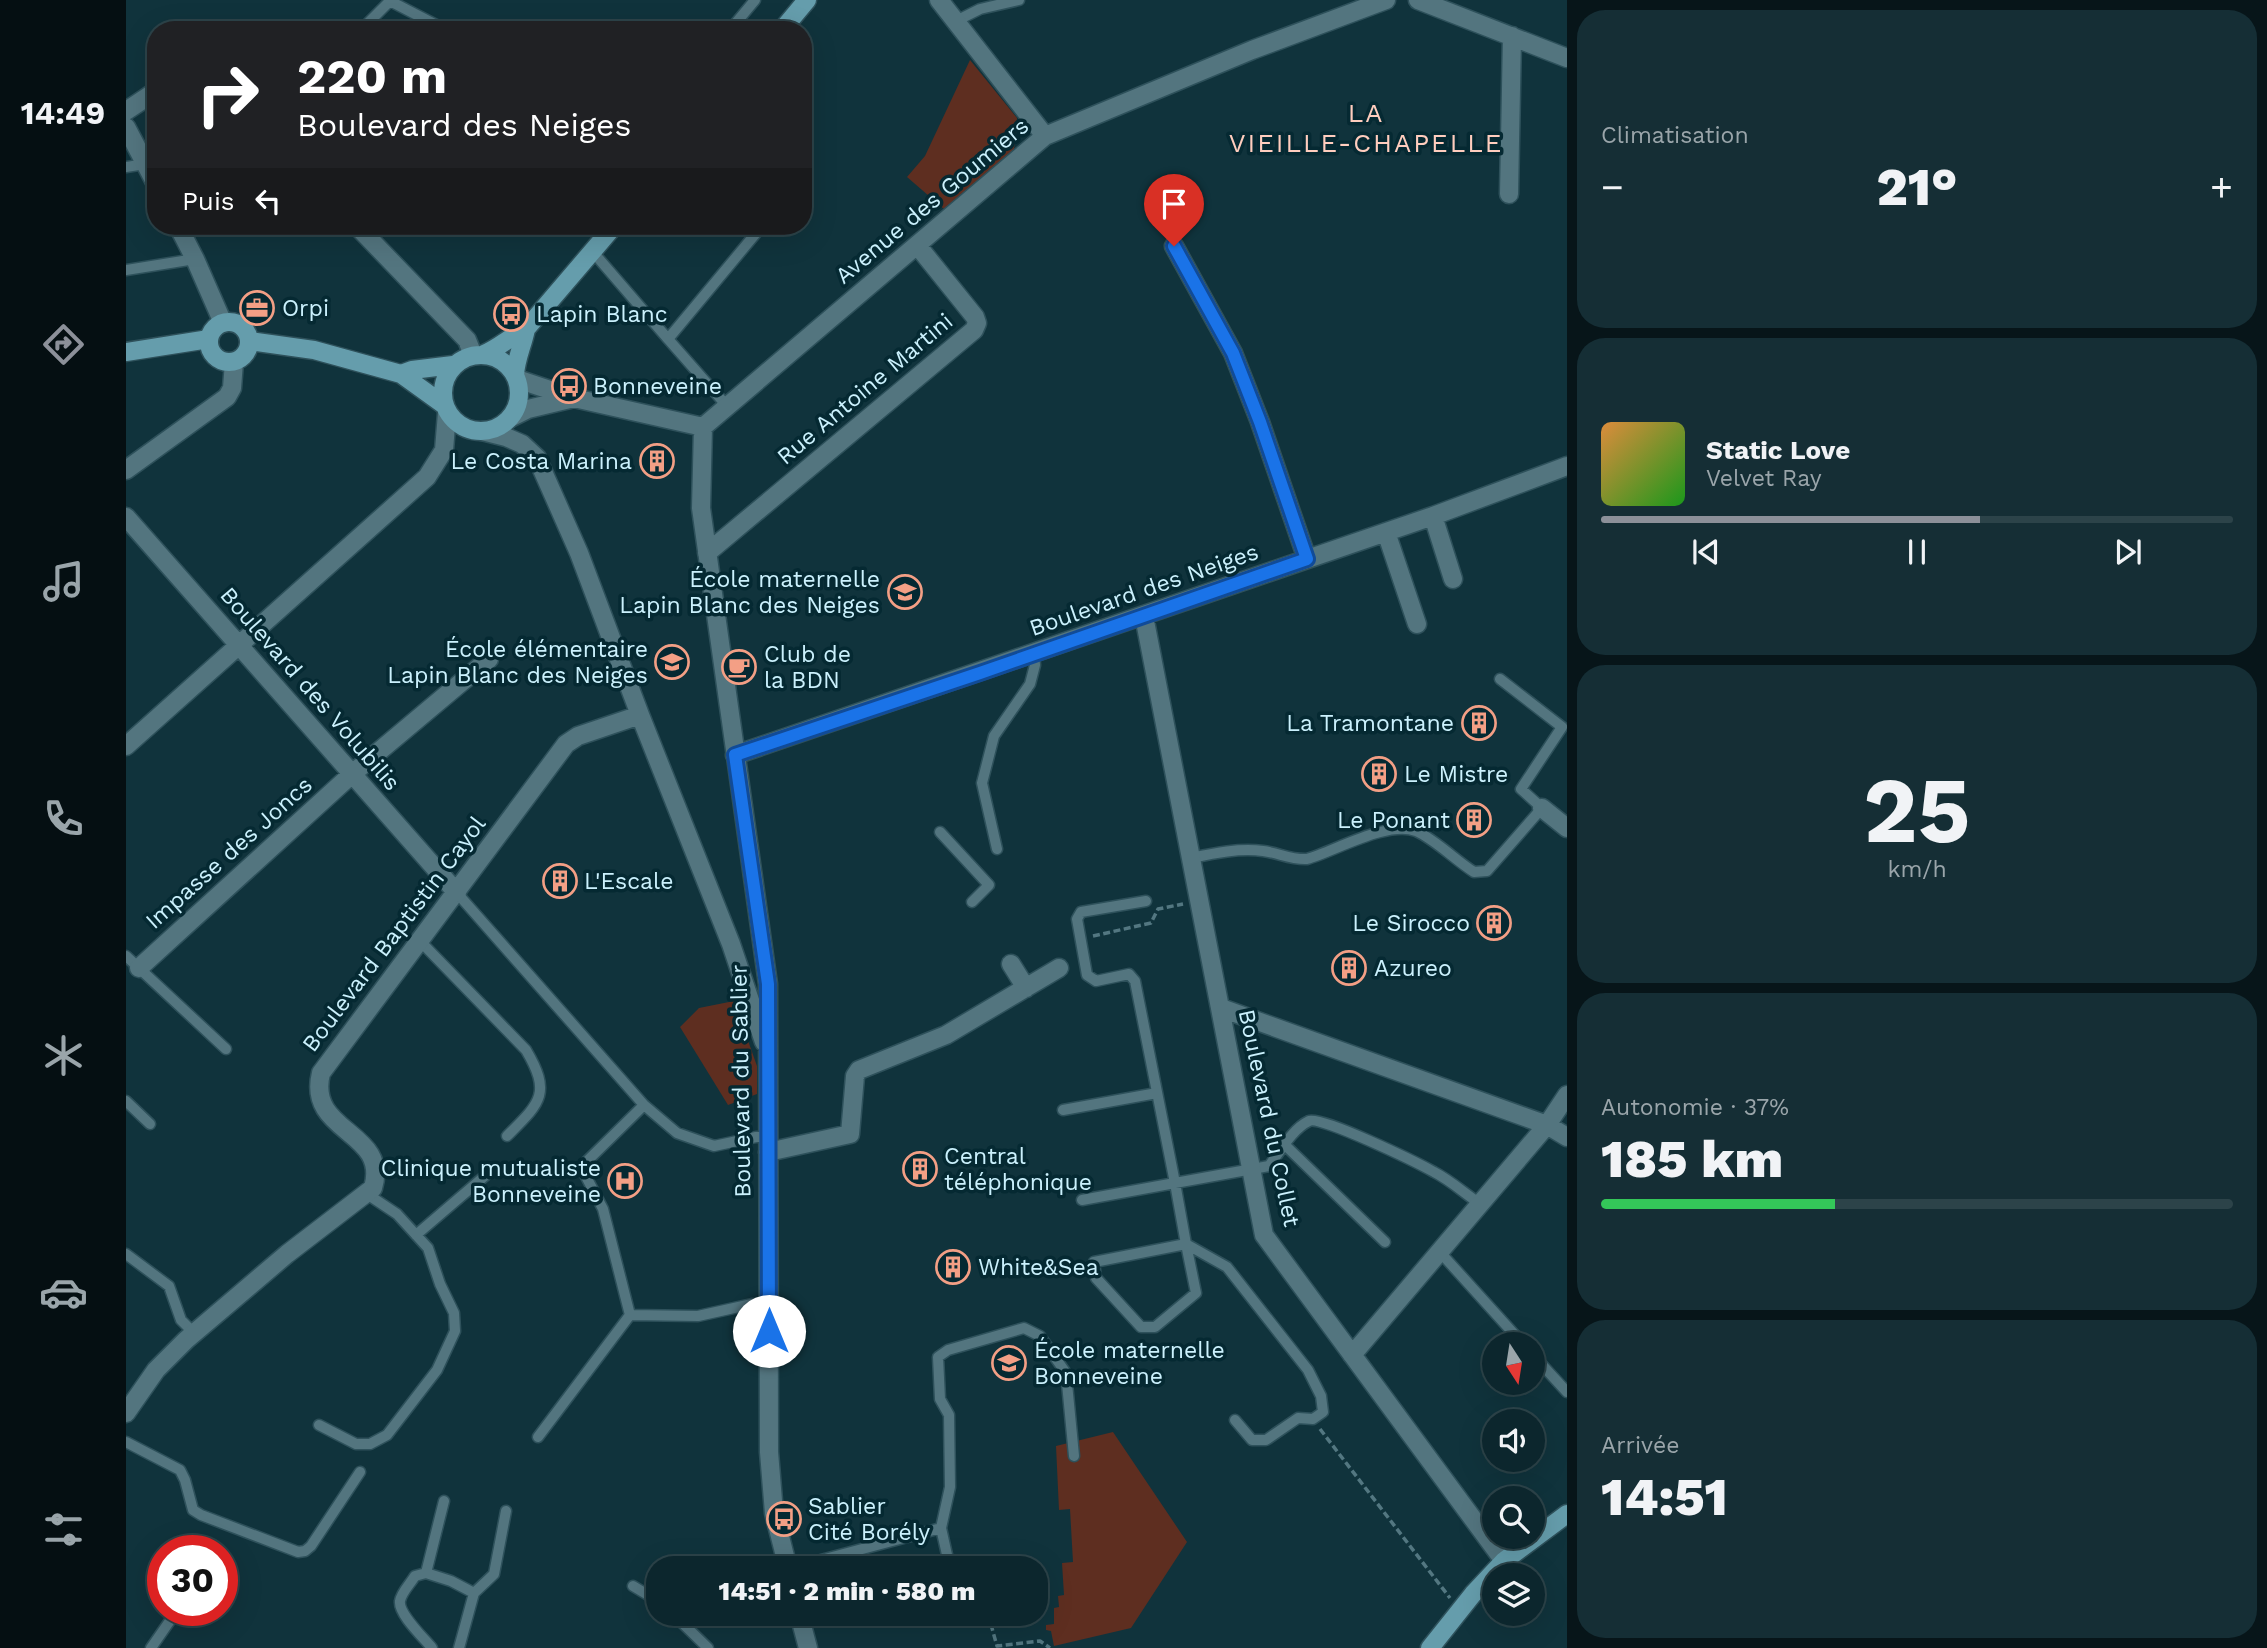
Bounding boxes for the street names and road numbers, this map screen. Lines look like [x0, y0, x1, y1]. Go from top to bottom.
street label: Avenue des Goumiers [830, 112, 1034, 290]
street label: Rue Antoine Martini [772, 308, 958, 470]
street label: Boulevard des Neiges [1026, 538, 1262, 642]
street label: Boulevard des Volubilis [214, 582, 406, 796]
street label: Impasse des Joncs [140, 771, 318, 935]
street label: Boulevard Baptistin Cayol [297, 811, 491, 1057]
street label: Boulevard du Sablier [725, 964, 757, 1198]
street label: Boulevard du Collet [1233, 1007, 1305, 1230]

